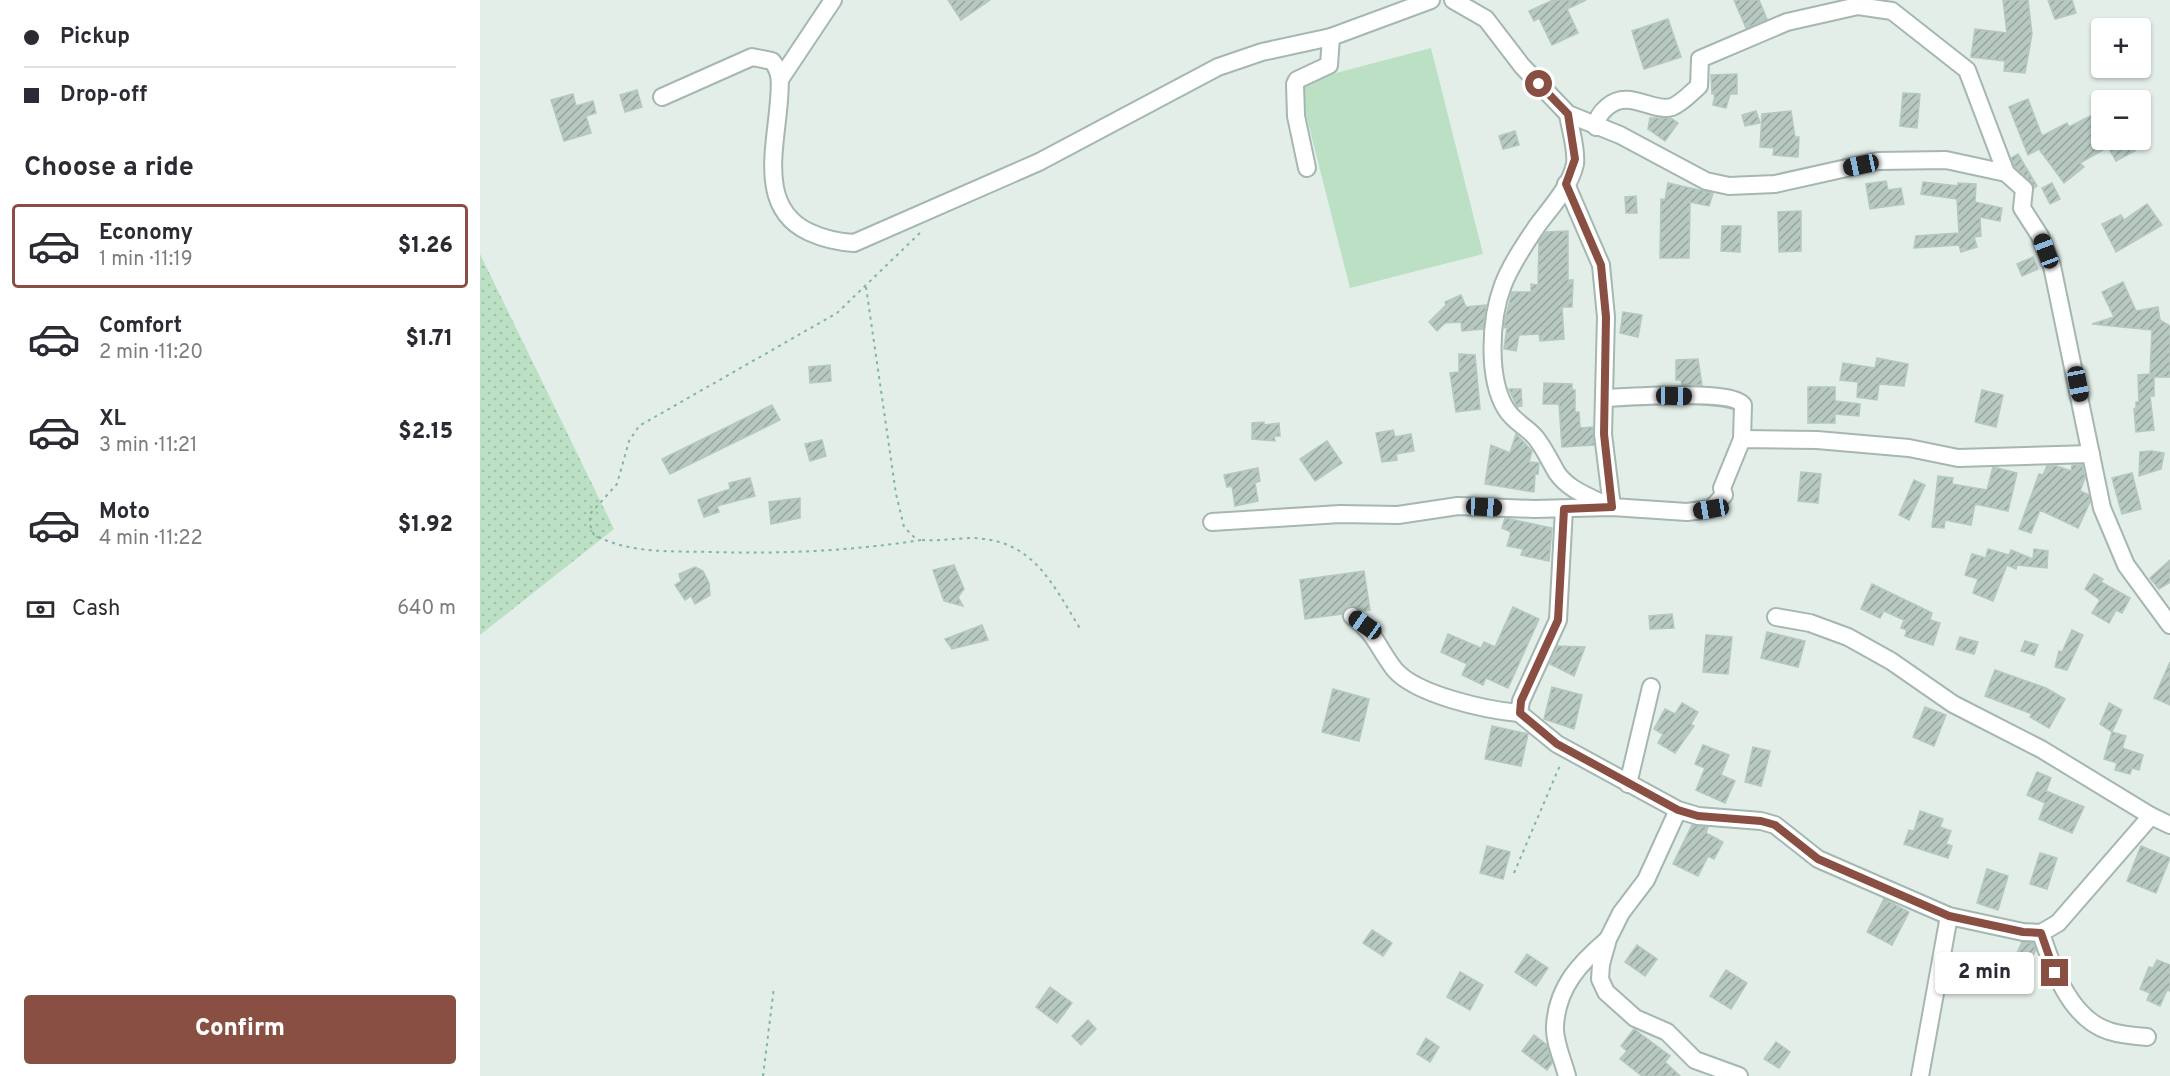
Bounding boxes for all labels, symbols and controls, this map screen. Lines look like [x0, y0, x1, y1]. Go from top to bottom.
map controls [2091, 18, 2151, 150]
button: + [2091, 18, 2151, 78]
text: Pickup [60, 24, 130, 51]
route start [1525, 70, 1552, 97]
text: Drop-off [60, 82, 147, 109]
button: − [2091, 90, 2151, 150]
text: Choose a ride [24, 151, 194, 185]
car [1842, 152, 1880, 178]
icon: car [27, 219, 81, 273]
text: Economy [99, 220, 193, 247]
car [2031, 231, 2061, 271]
text: $1.26 [398, 233, 453, 260]
text: 1 min · 11:19 [99, 247, 193, 273]
icon: car [27, 312, 81, 366]
text: Comfort [99, 313, 182, 340]
text: $1.71 [405, 326, 453, 353]
text: 2 min · 11:20 [99, 340, 203, 366]
car [2066, 365, 2090, 403]
car [1656, 387, 1692, 405]
icon: car [27, 405, 81, 459]
text: XL [99, 406, 126, 433]
text: $2.15 [398, 419, 453, 446]
text: 3 min · 11:21 [99, 433, 198, 459]
car [1466, 497, 1502, 517]
car [1692, 497, 1730, 521]
icon: car [27, 498, 81, 552]
text: Moto [99, 499, 150, 526]
text: $1.92 [398, 512, 453, 539]
text: 4 min · 11:22 [99, 526, 203, 552]
icon: cash [24, 593, 57, 626]
text: Cash [72, 596, 121, 623]
text: 640 m [397, 596, 456, 622]
car [1345, 607, 1385, 643]
callout: 2 min [1935, 952, 2034, 994]
route end [2041, 959, 2068, 986]
text: 2 min [1958, 960, 2011, 986]
button: Confirm [24, 995, 456, 1064]

